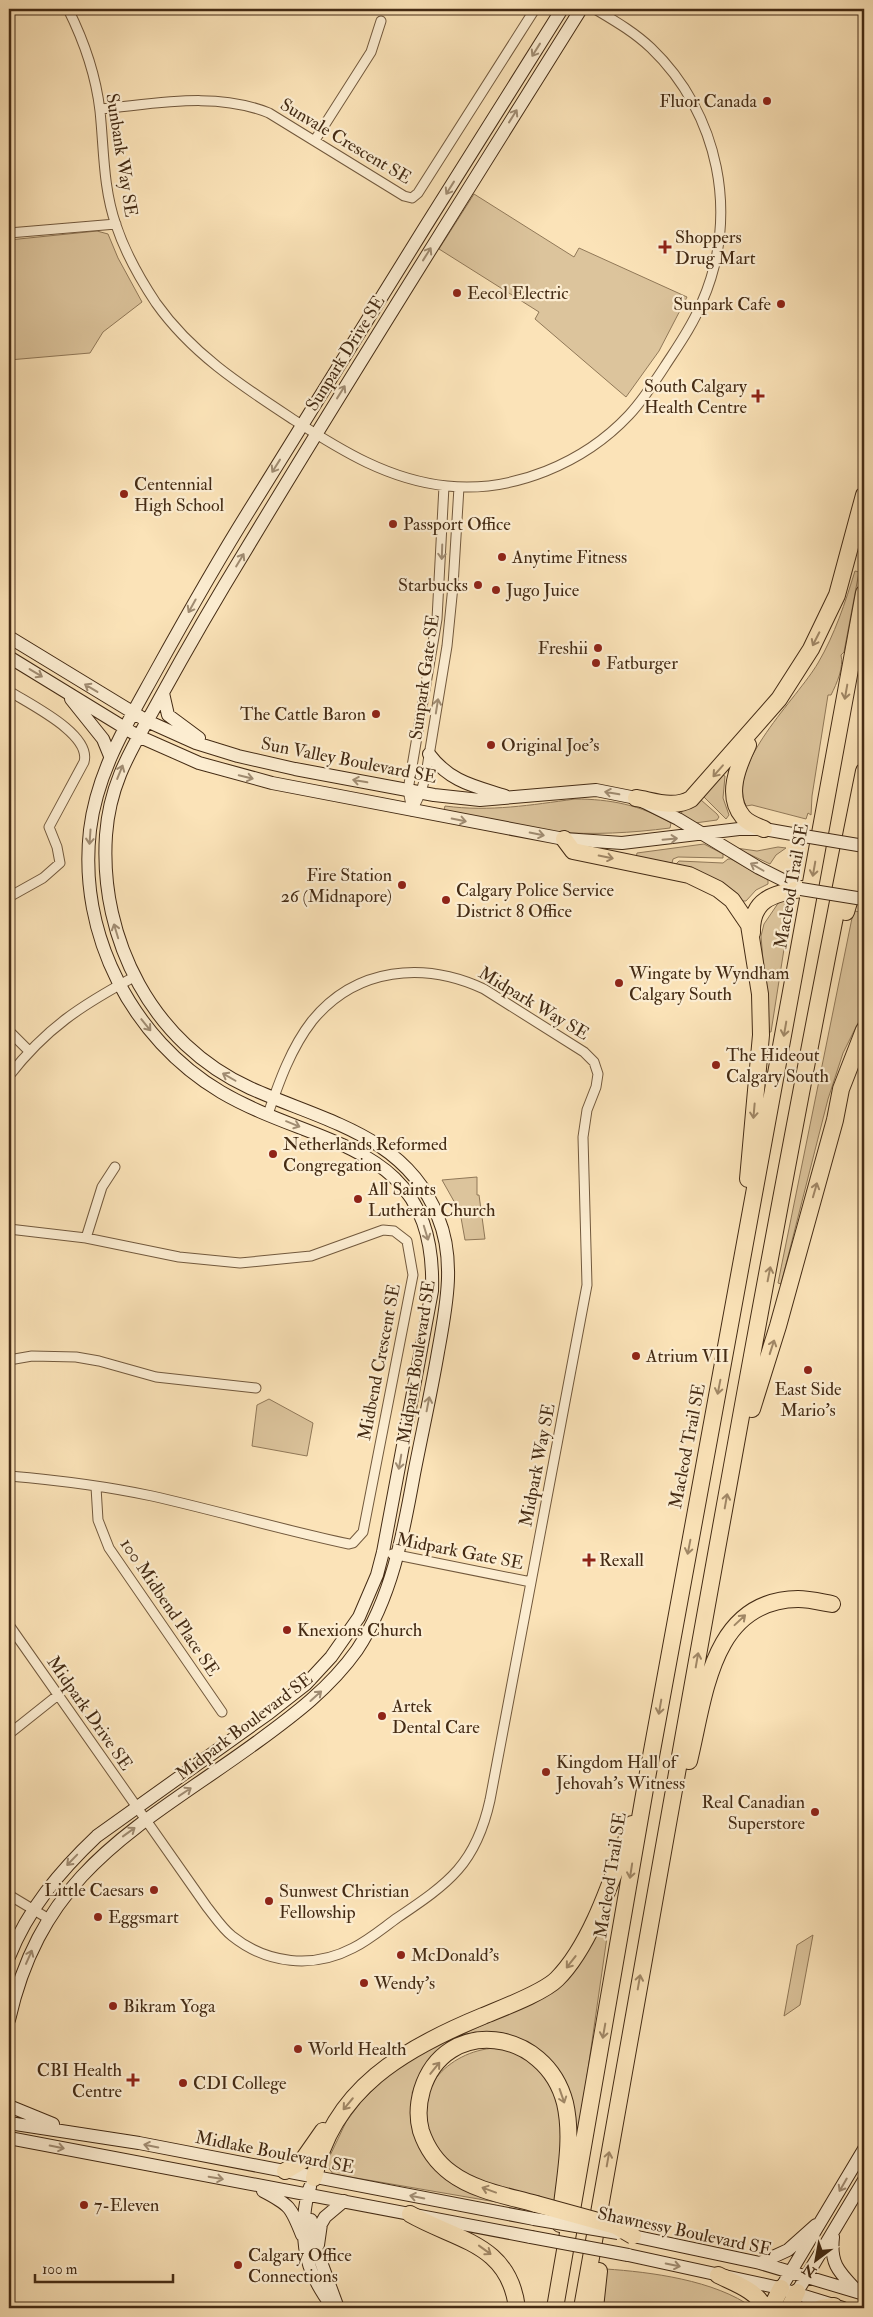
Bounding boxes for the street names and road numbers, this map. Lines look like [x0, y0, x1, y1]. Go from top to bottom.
street label: Sunbank Way SE [100, 92, 143, 219]
street label: Sunvale Crescent SE [276, 93, 416, 190]
street label: Sunpark Drive SE [301, 291, 390, 415]
street label: Sunpark Gate SE [404, 613, 445, 741]
street label: Sun Valley Boulevard SE [259, 732, 439, 789]
street label: Macleod Trail SE [769, 822, 814, 951]
street label: Midpark Way SE [474, 961, 593, 1046]
street label: Midpark Boulevard SE [392, 1278, 441, 1446]
street label: Midbend Crescent SE [353, 1282, 406, 1442]
street label: Macleod Trail SE [664, 1382, 711, 1511]
street label: Midpark Way SE [514, 1401, 561, 1529]
street label: Midpark Gate SE [394, 1528, 526, 1575]
street label: 100 Midbend Place SE [115, 1534, 224, 1681]
street label: Midpark Drive SE [42, 1652, 138, 1775]
street label: Midpark Boulevard SE [171, 1667, 317, 1785]
street label: Macleod Trail SE [589, 1811, 632, 1940]
street label: Midlake Boulevard SE [193, 2126, 357, 2179]
street label: Shawnessy Boulevard SE [596, 2202, 774, 2261]

